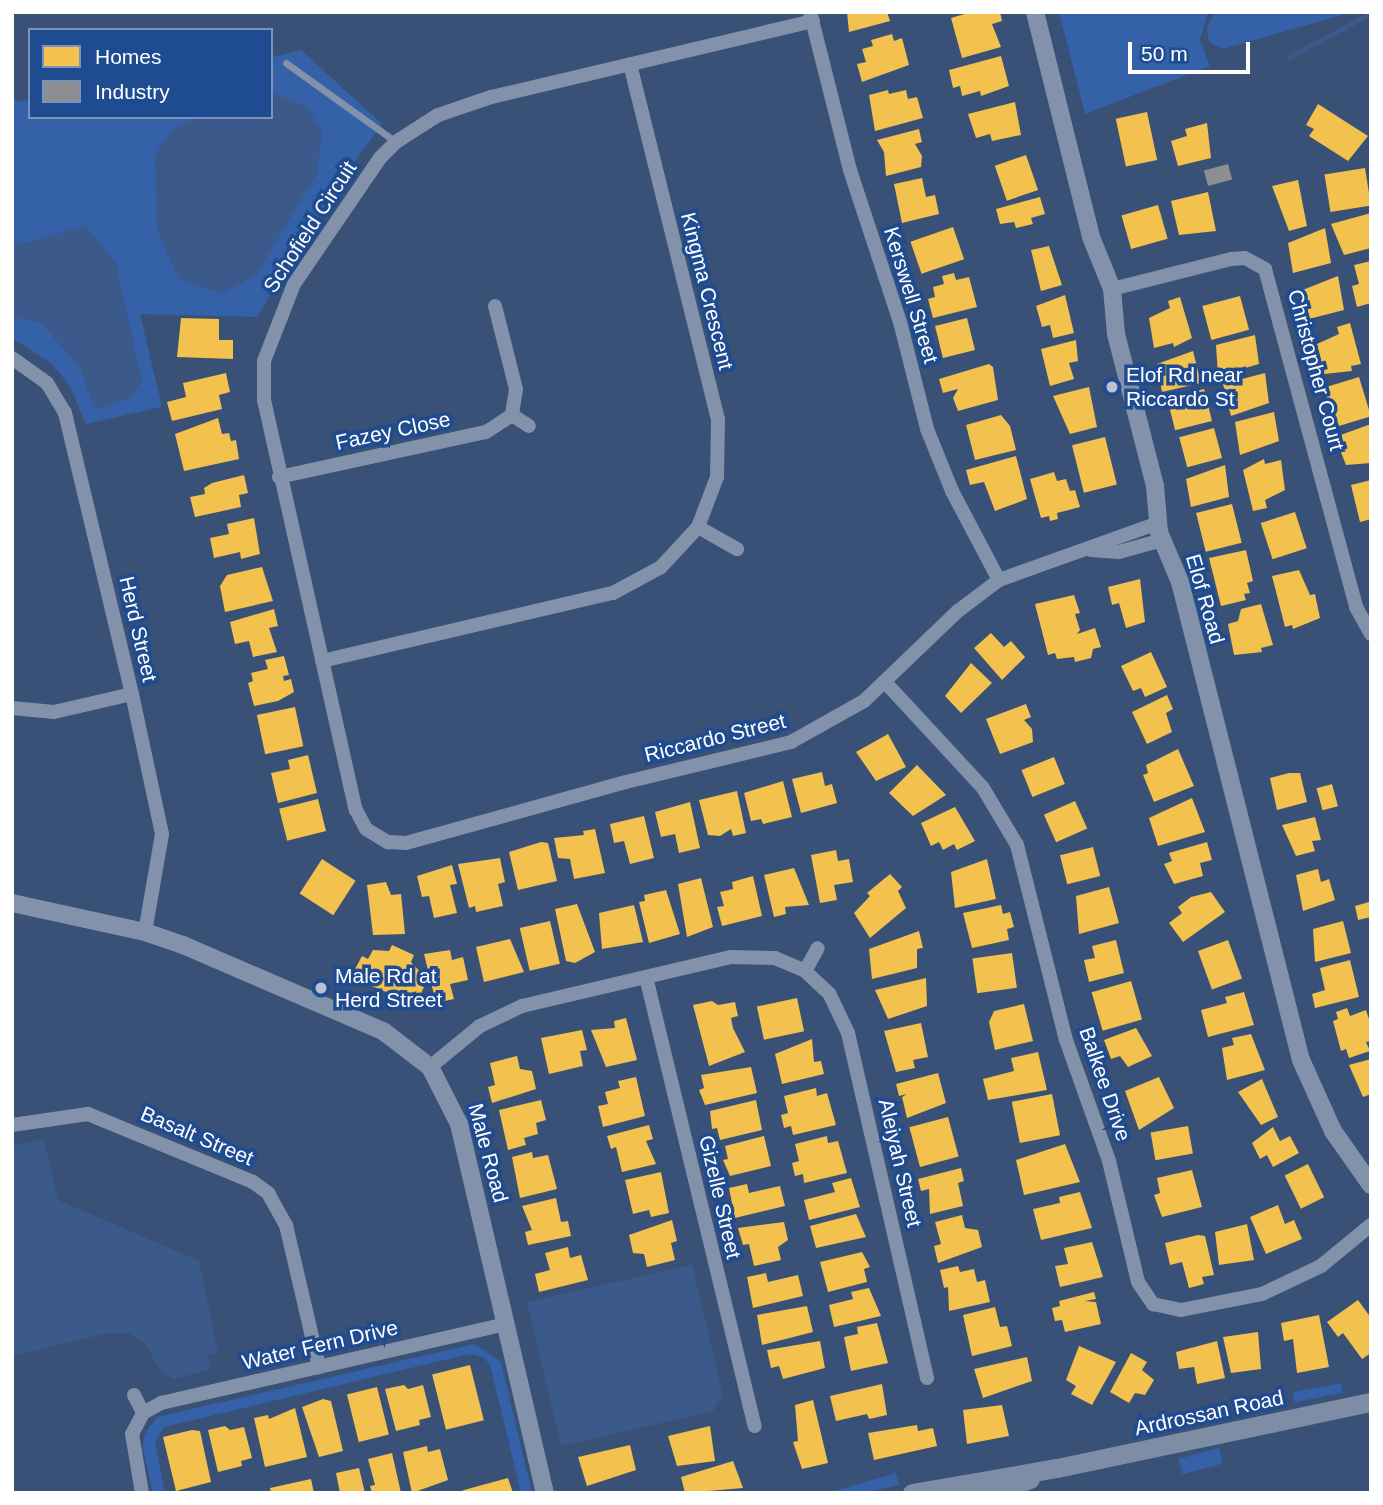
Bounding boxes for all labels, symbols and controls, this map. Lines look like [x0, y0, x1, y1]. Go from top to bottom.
legend [28, 28, 273, 119]
scale bar [1131, 28, 1254, 72]
text: 50 m [1141, 42, 1188, 65]
text: Homes [95, 45, 162, 68]
text: Industry [95, 80, 170, 103]
street label: Schofield Circuit [258, 157, 362, 297]
street label: Kingma Crescent [675, 210, 739, 372]
street label: Kerswell Street [878, 224, 944, 366]
street label: Christopher Court [1282, 287, 1350, 453]
place label: Elof Rd near Riccardo St [1126, 362, 1243, 412]
marker: Elof Rd near Riccardo St [1104, 379, 1120, 395]
street label: Fazey Close [333, 407, 453, 455]
street label: Elof Road [1180, 551, 1230, 647]
street label: Herd Street [114, 574, 162, 684]
street label: Riccardo Street [642, 708, 788, 768]
place label: Male Rd at Herd Street [335, 963, 442, 1013]
marker: Male Rd at Herd Street [313, 980, 329, 996]
street label: Balkee Drive [1074, 1024, 1136, 1144]
street label: Aleiyah Street [873, 1096, 927, 1230]
street label: Basalt Street [137, 1101, 257, 1171]
street label: Male Road [463, 1101, 513, 1205]
street label: Gizelle Street [694, 1133, 746, 1261]
street label: Water Fern Drive [240, 1315, 400, 1375]
street label: Ardrossan Road [1132, 1385, 1286, 1441]

